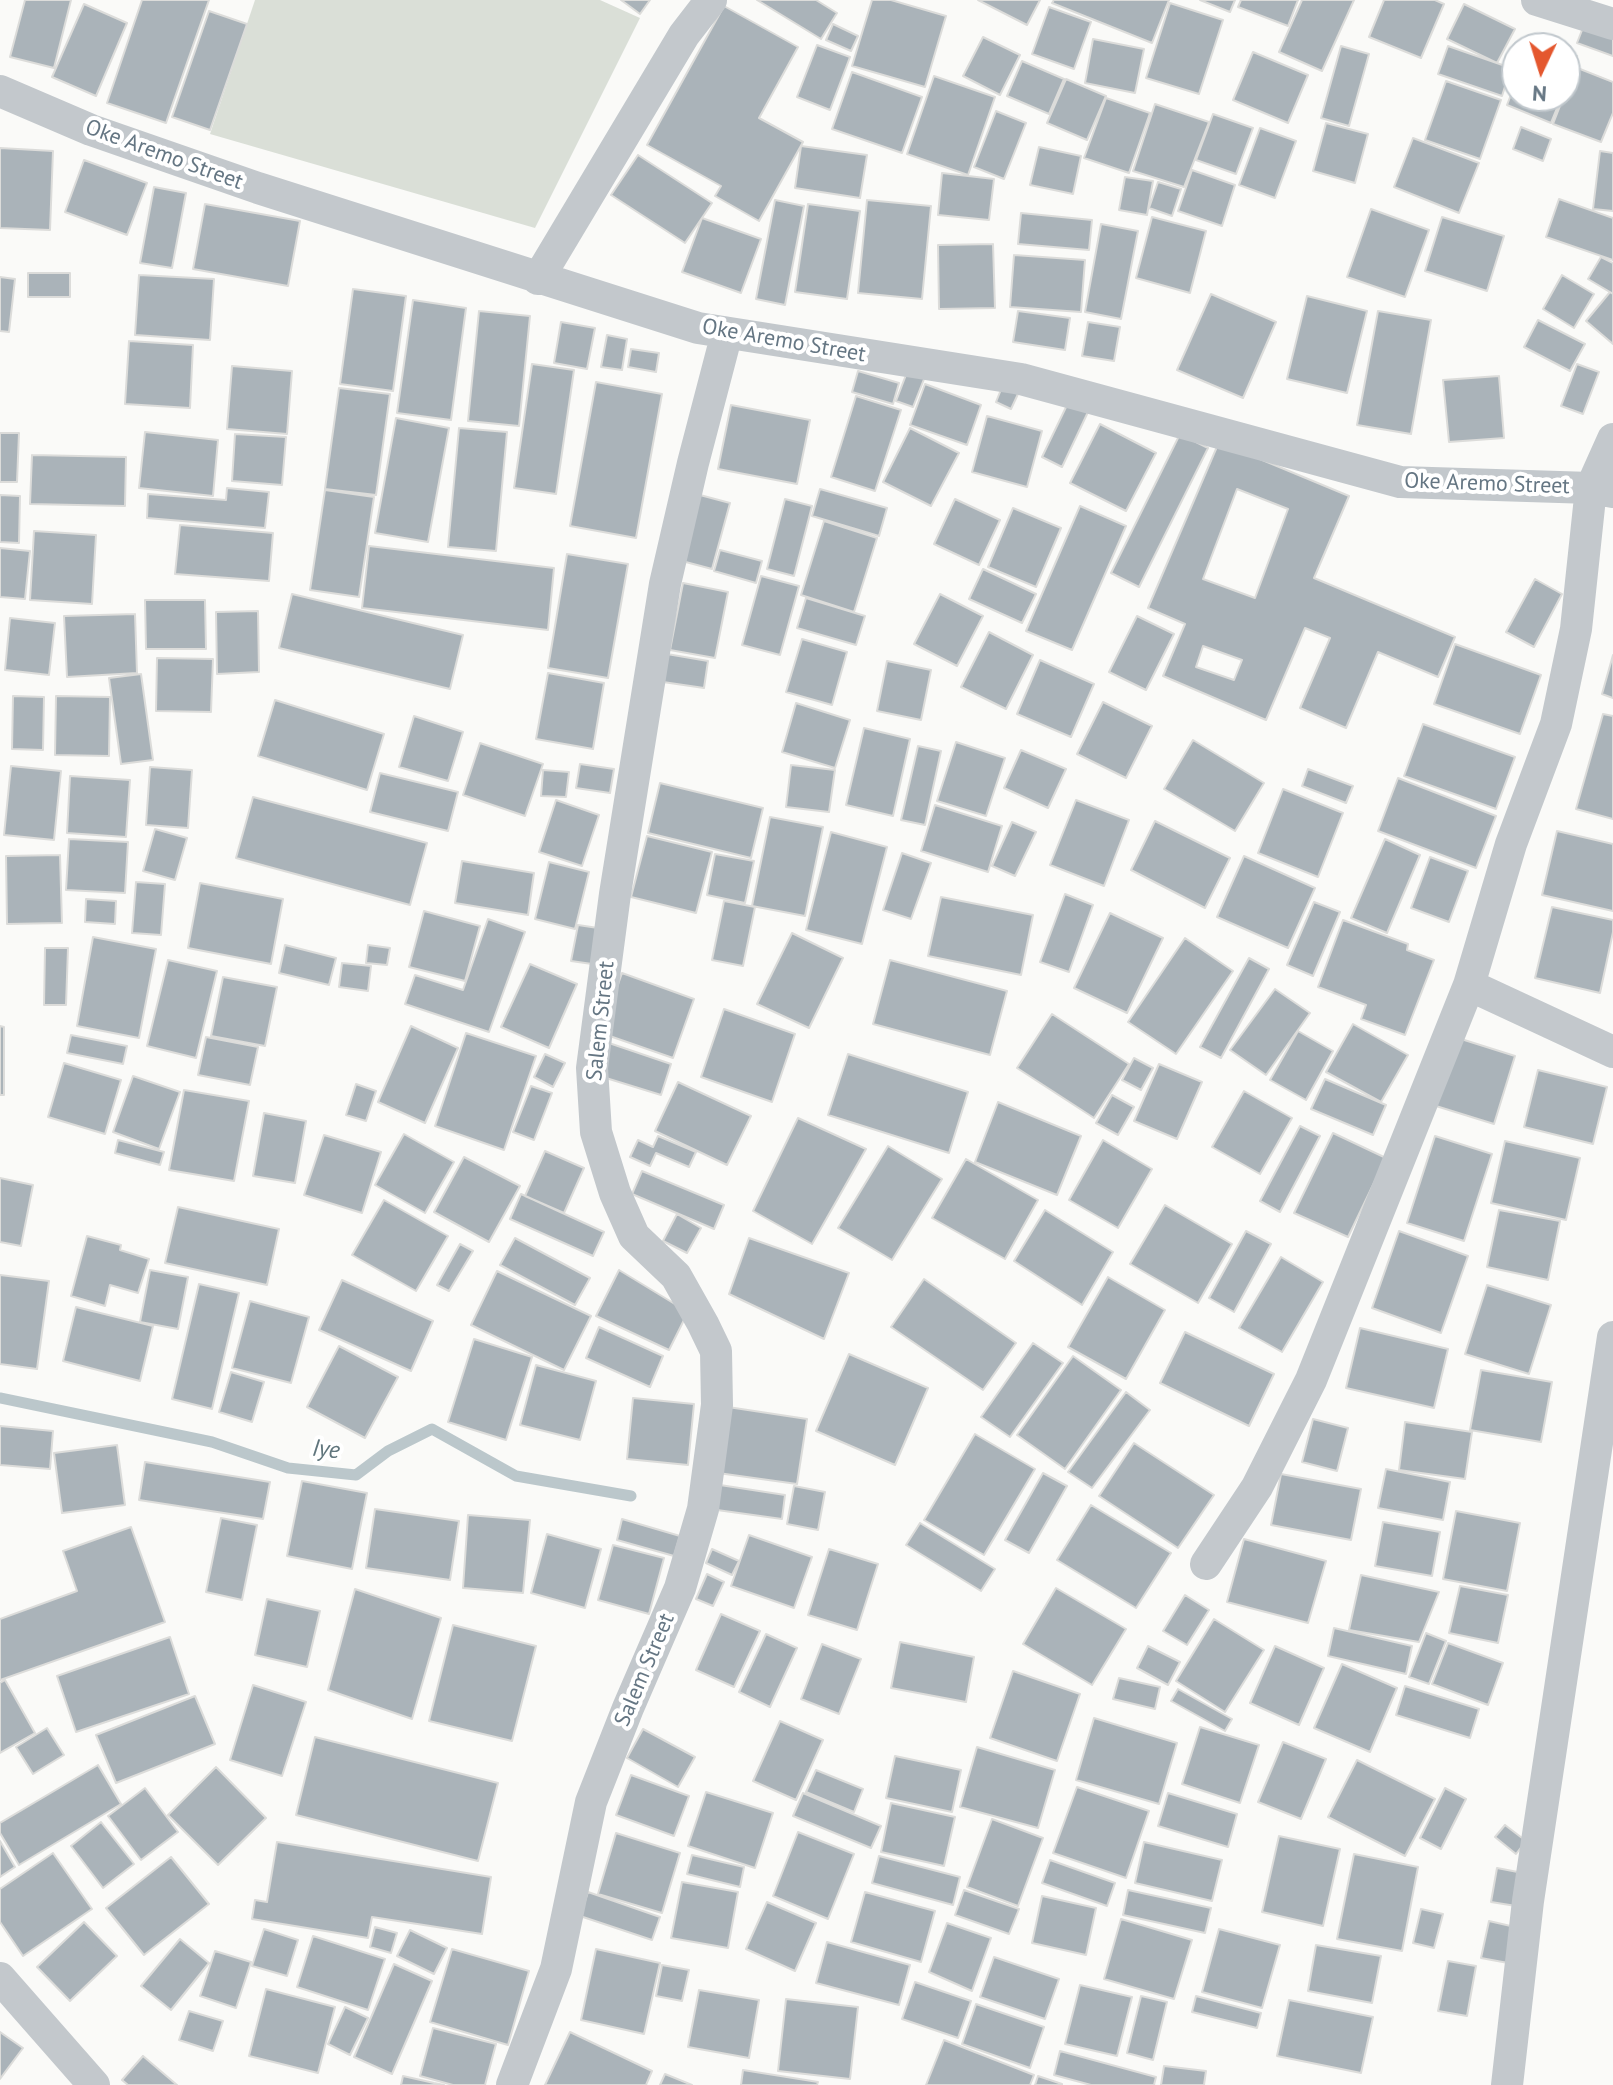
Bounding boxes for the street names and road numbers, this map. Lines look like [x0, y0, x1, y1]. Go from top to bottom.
street label: Oke Aremo Street [82, 114, 246, 196]
street label: Oke Aremo Street [700, 314, 868, 368]
street label: Oke Aremo Street [1404, 468, 1570, 500]
street label: Salem Street [582, 960, 620, 1082]
street label: Salem Street [609, 1610, 681, 1730]

